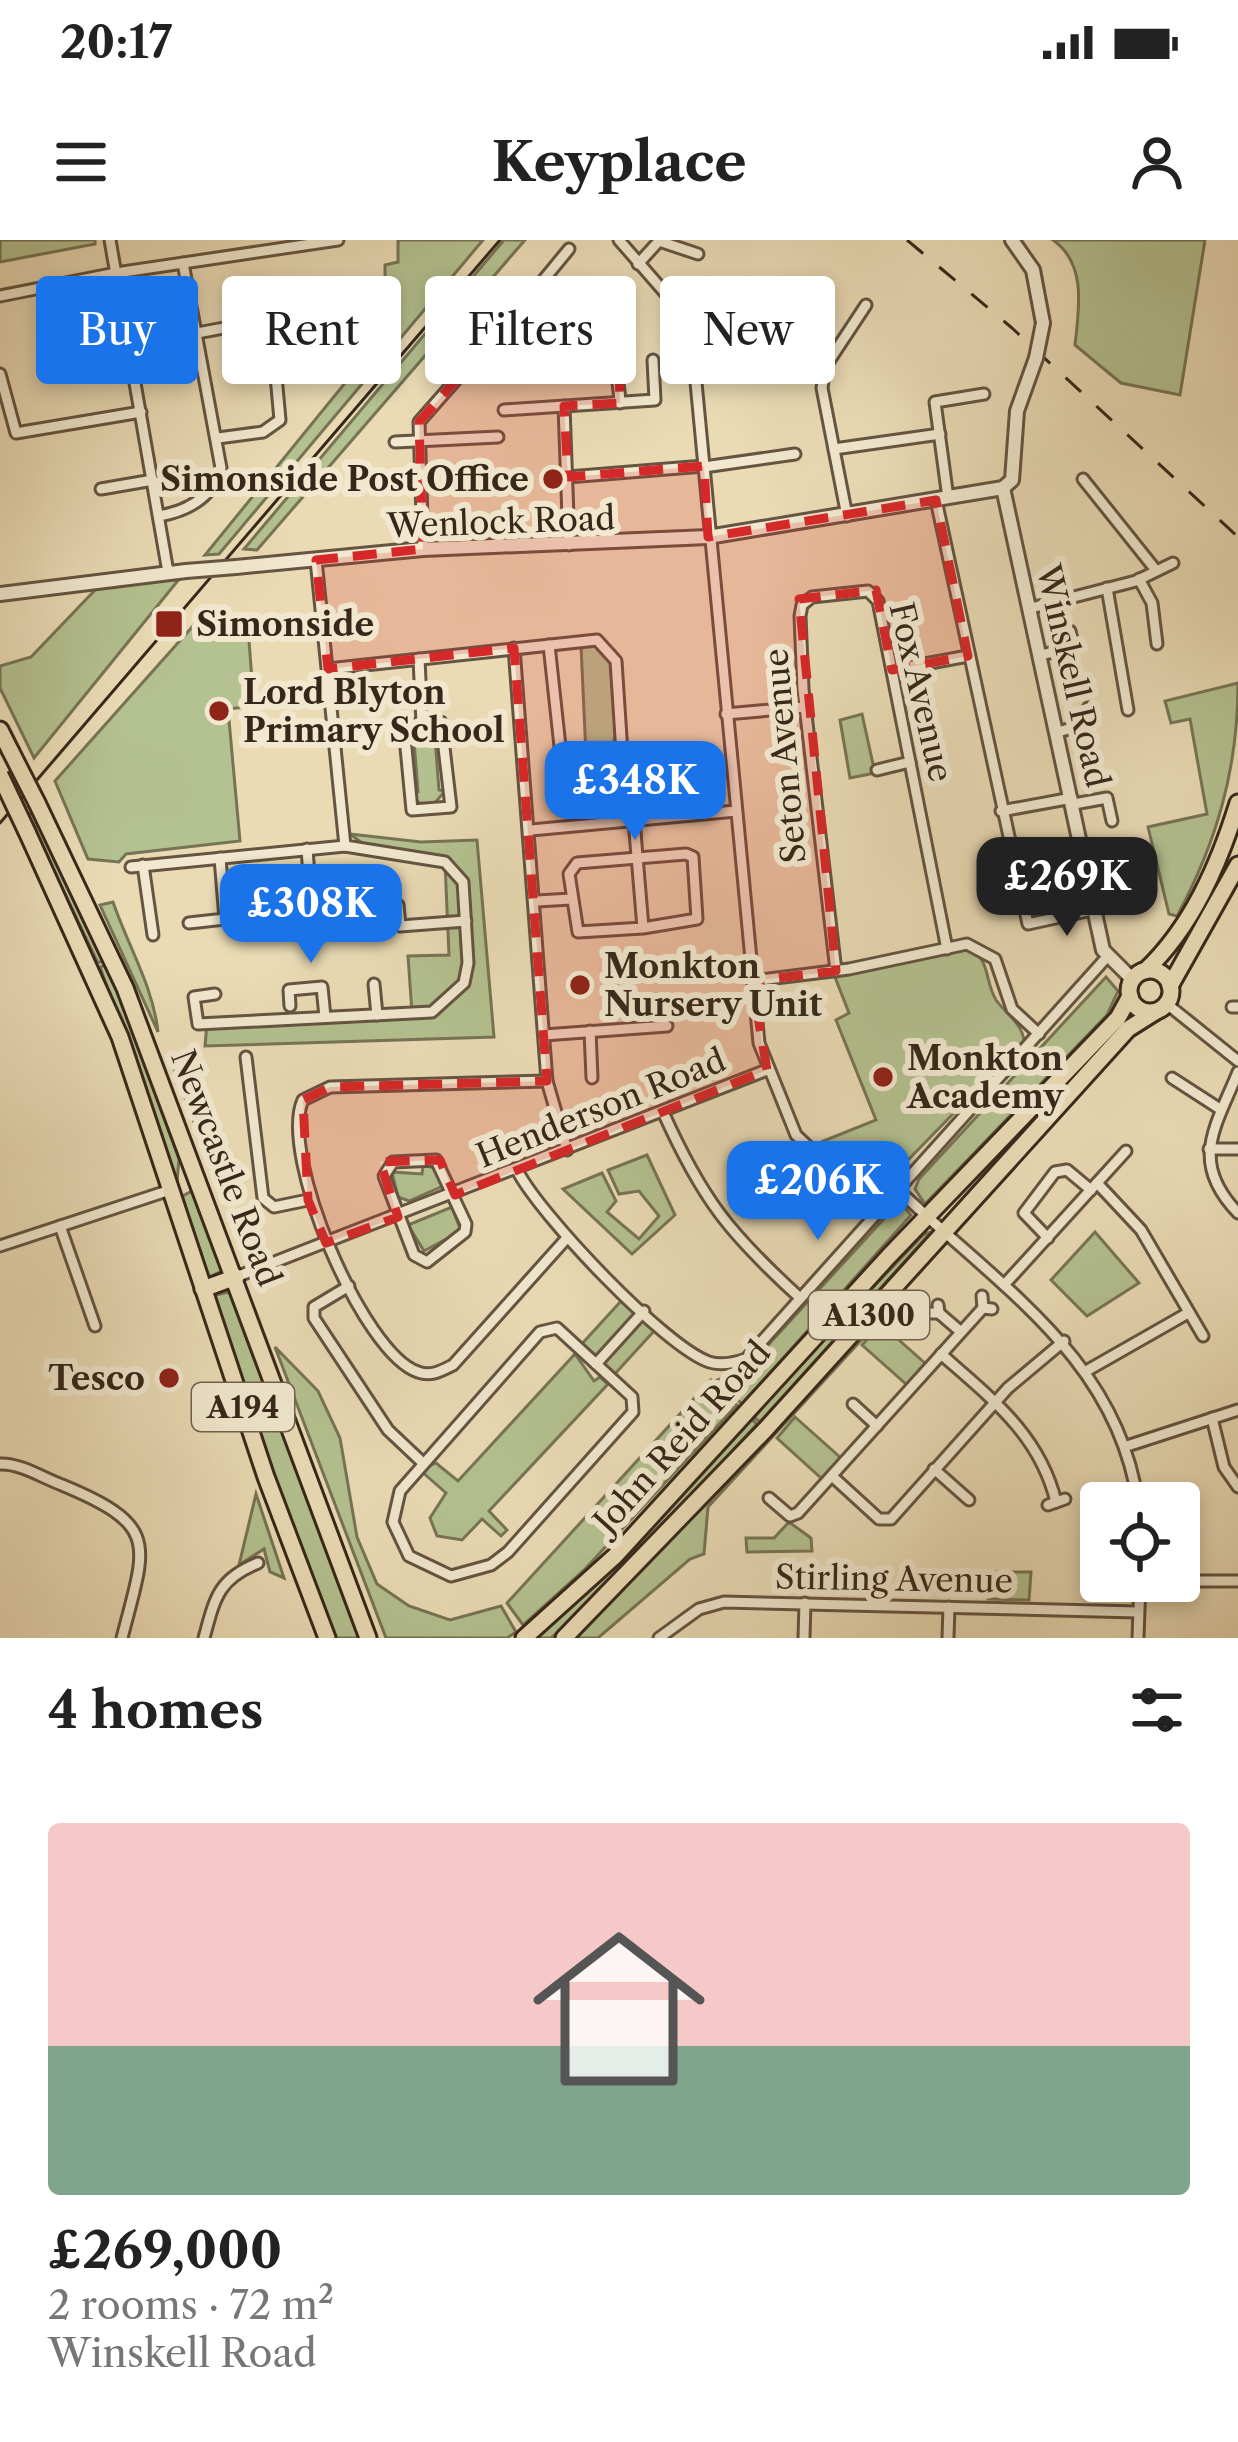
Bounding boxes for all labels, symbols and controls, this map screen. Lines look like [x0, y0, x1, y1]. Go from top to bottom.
text: 20:17 [60, 14, 172, 70]
icon: menu [48, 129, 114, 195]
text: Keyplace [492, 129, 746, 195]
icon: person [1124, 129, 1190, 195]
chip: Buy [36, 276, 198, 384]
chip: Rent [222, 276, 401, 384]
chip: Filters [425, 276, 636, 384]
chip: New [660, 276, 835, 384]
place label: Simonside Post Office [160, 459, 529, 500]
marker: Simonside Post Office [540, 466, 566, 492]
street label: Wenlock Road [385, 498, 616, 547]
street label: Winskell Road [1027, 560, 1119, 791]
street label: Fox Avenue [880, 598, 962, 786]
place label: Simonside [196, 604, 374, 645]
marker: Simonside [153, 608, 185, 640]
street label: Seton Avenue [755, 647, 815, 865]
place label: Lord Blyton Primary School [243, 672, 505, 751]
marker: Lord Blyton Primary School [206, 698, 232, 724]
pin: £348K [551, 741, 719, 843]
text: £348K [572, 756, 698, 804]
pin: £269K [983, 837, 1151, 939]
text: £269K [1004, 852, 1130, 900]
pin: £308K [227, 864, 395, 966]
text: £308K [247, 879, 375, 927]
place label: Monkton Nursery Unit [604, 946, 823, 1025]
marker: Monkton Nursery Unit [567, 972, 593, 998]
place label: Monkton Academy [906, 1038, 1064, 1117]
street label: Henderson Road [471, 1039, 731, 1177]
street label: Newcastle Road [162, 1044, 290, 1292]
marker: Monkton Academy [870, 1064, 896, 1090]
pin: £206K [734, 1141, 902, 1243]
text: £206K [754, 1156, 882, 1204]
road number: A1300 [809, 1291, 929, 1339]
street label: John Reid Road [582, 1332, 779, 1545]
place label: Tesco [48, 1358, 145, 1399]
marker: Tesco [156, 1365, 182, 1391]
road number: A194 [192, 1383, 294, 1431]
map controls [1080, 1482, 1200, 1602]
button: locate [1080, 1482, 1200, 1602]
street label: Stirling Avenue [775, 1556, 1013, 1602]
icon: filters [1124, 1677, 1190, 1743]
text: 4 homes [48, 1679, 263, 1741]
icon: home [511, 1901, 727, 2117]
text: £269,000 [48, 2219, 282, 2281]
text: 2 rooms · 72 m² [48, 2281, 334, 2329]
text: Winskell Road [48, 2329, 317, 2377]

